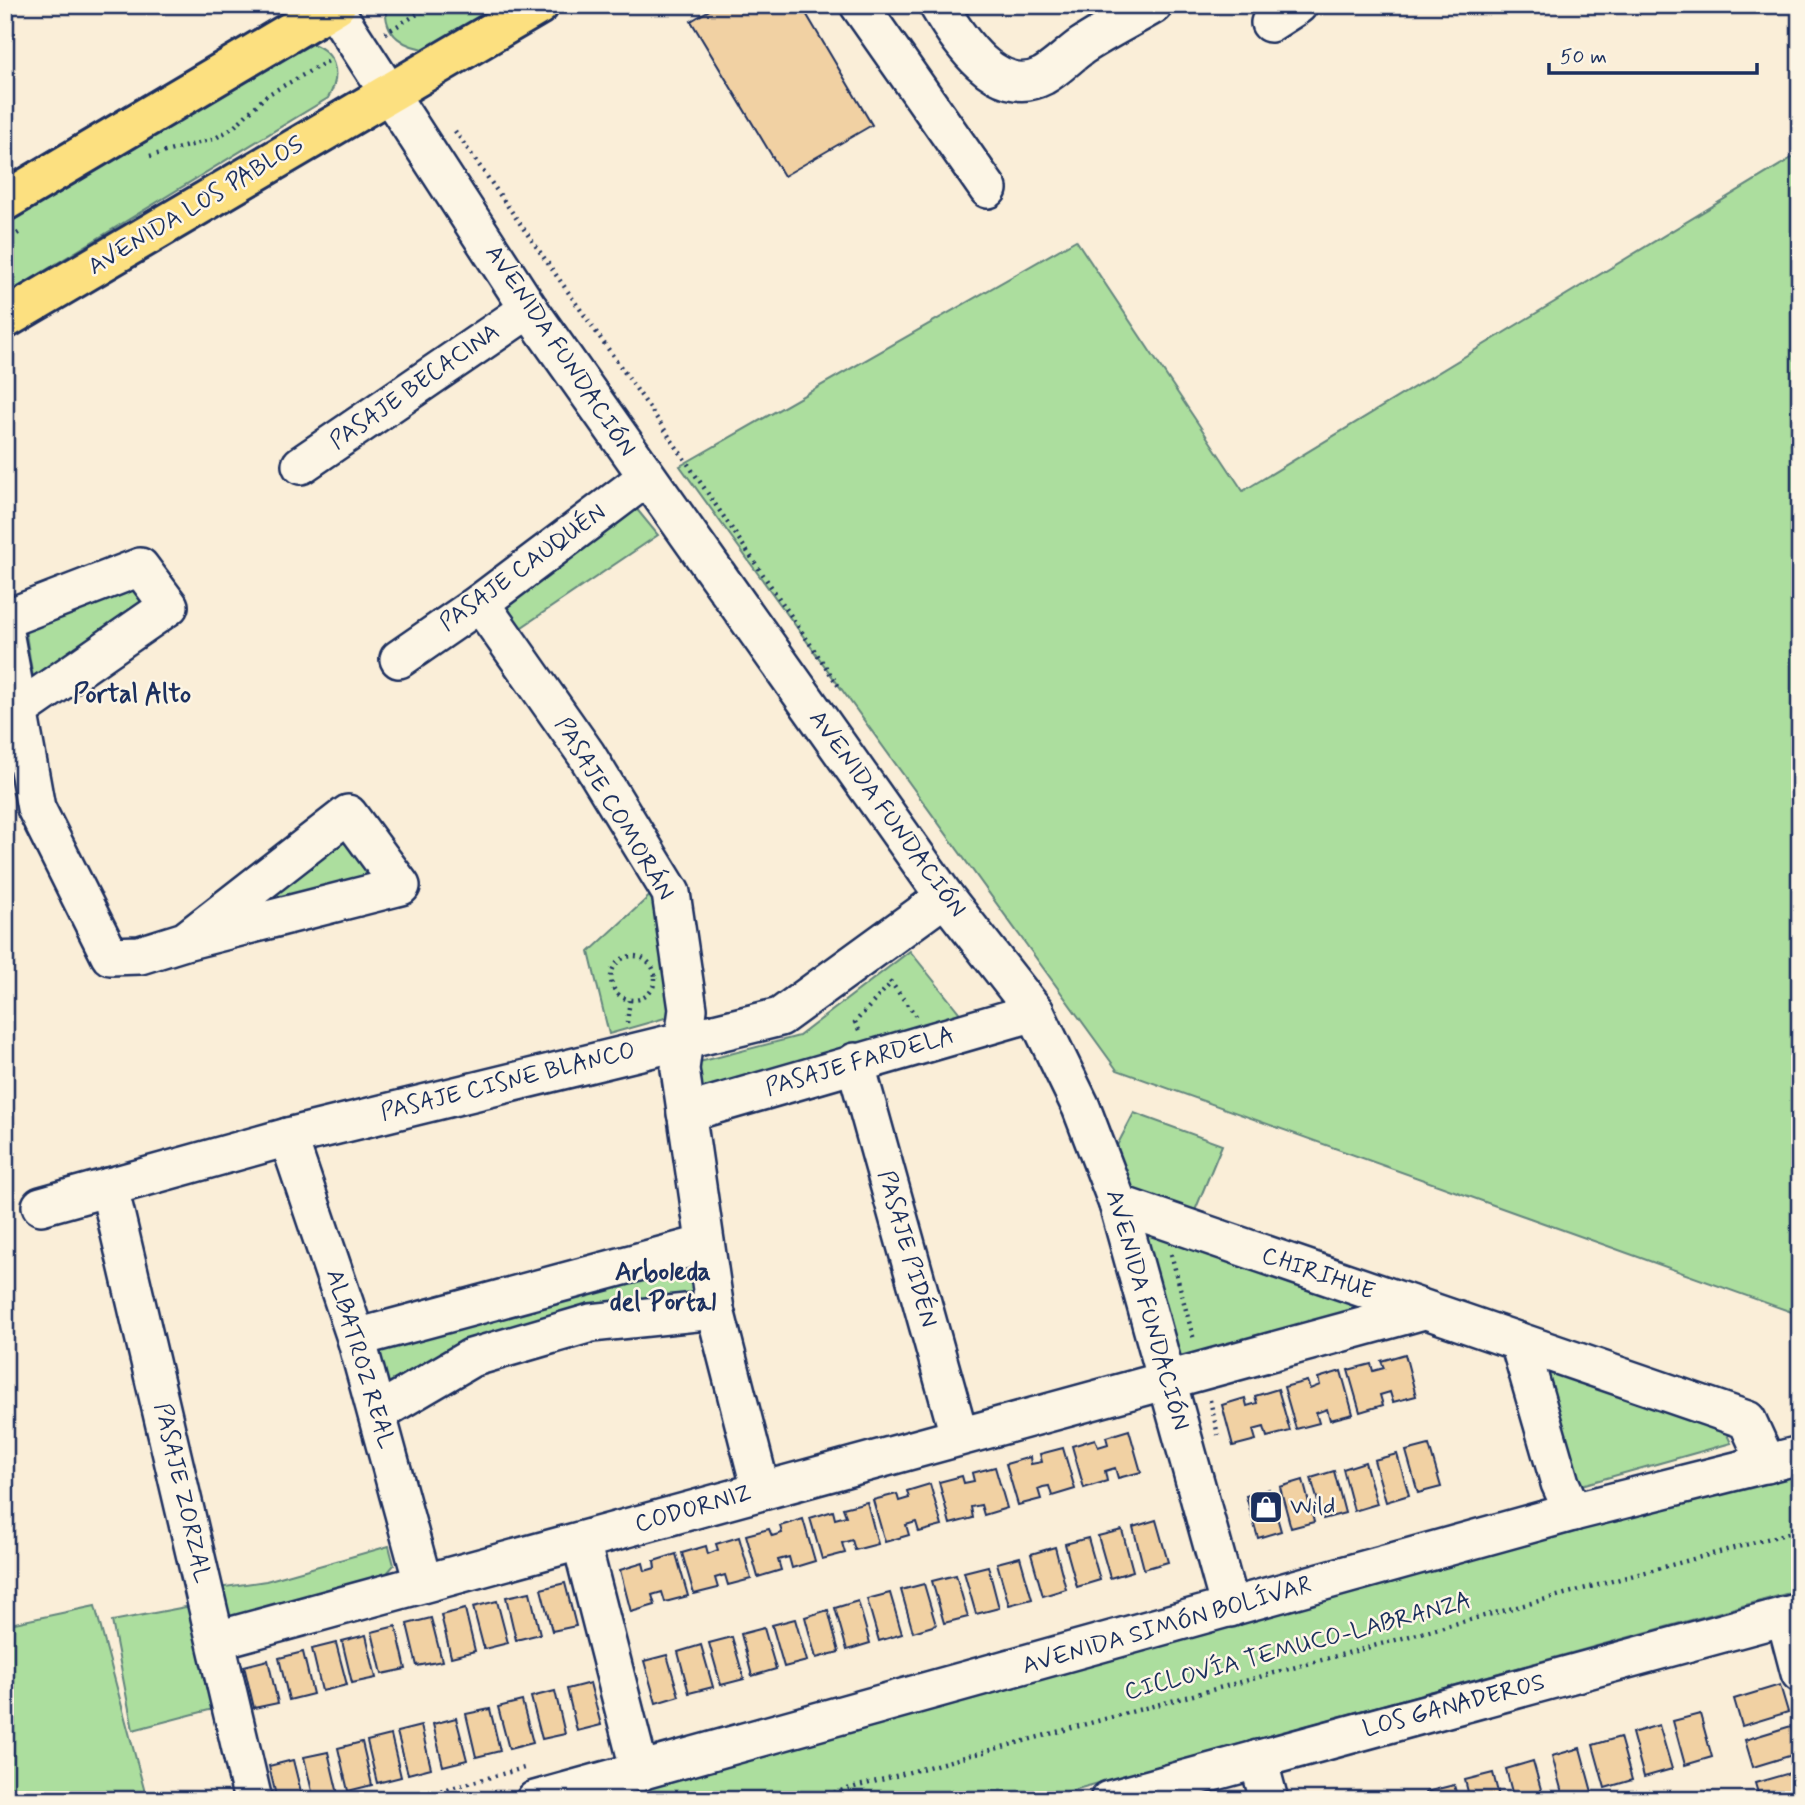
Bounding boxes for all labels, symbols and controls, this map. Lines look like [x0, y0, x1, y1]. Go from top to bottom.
scale bar [1549, 32, 1758, 76]
text: 50 m [1560, 43, 1607, 71]
street label: AVENIDA LOS PABLOS [82, 129, 310, 283]
street label: AVENIDA FUNDACIÓN [478, 239, 642, 463]
street label: PASAJE BECACINA [324, 317, 506, 457]
street label: PASAJE CAUQUÉN [433, 496, 612, 639]
district label: Portal Alto [73, 678, 191, 712]
street label: AVENIDA FUNDACIÓN [801, 704, 973, 924]
street label: PASAJE COMORÁN [547, 711, 682, 906]
street label: PASAJE FARDELA [762, 1020, 958, 1104]
street label: PASAJE CISNE BLANCO [377, 1035, 639, 1129]
street label: PASAJE PIDÉN [870, 1167, 946, 1331]
street label: AVENIDA FUNDACIÓN [1098, 1186, 1196, 1434]
street label: CHIRIHUE [1257, 1240, 1379, 1308]
district label: Arboleda del Portal [610, 1256, 716, 1320]
street label: ALBATROZ REAL [318, 1266, 402, 1453]
street label: PASAJE ZORZAL [146, 1400, 218, 1586]
street label: CODORNIZ [631, 1478, 755, 1540]
shop icon: Wild [1247, 1488, 1285, 1526]
place label: Wild [1290, 1492, 1336, 1523]
street label: AVENIDA SIMÓN BOLÍVAR [1019, 1569, 1315, 1682]
street label: CICLOVÍA TEMUCO-LABRANZA [1121, 1585, 1475, 1708]
street label: LOS GANADEROS [1359, 1667, 1549, 1745]

